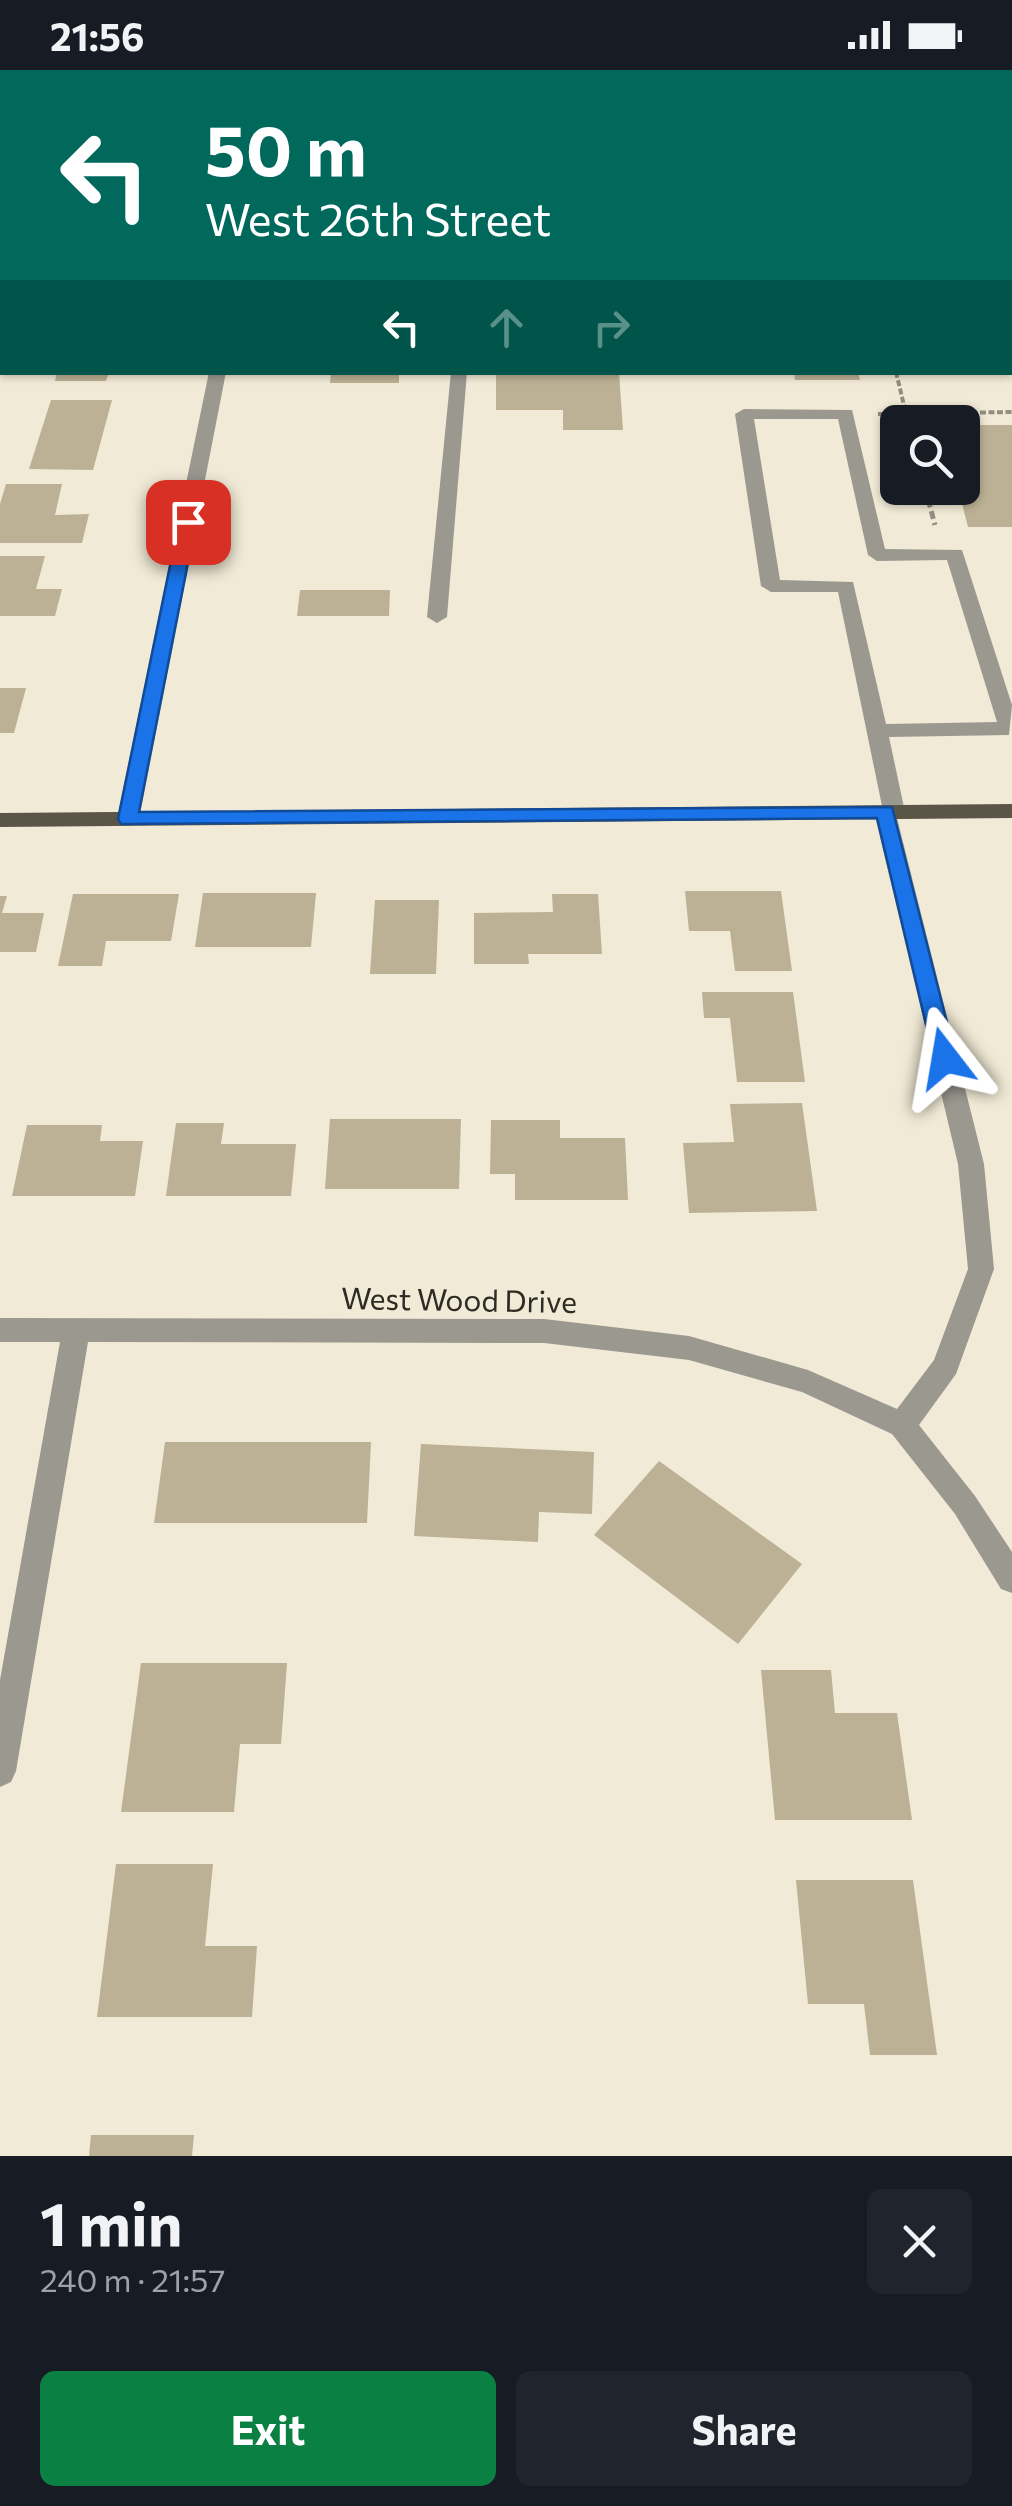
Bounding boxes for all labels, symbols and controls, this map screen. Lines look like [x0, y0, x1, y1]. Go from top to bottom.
text: 21:56 [50, 12, 144, 59]
text: 50 m [205, 105, 367, 190]
icon: left [40, 110, 170, 240]
text: West 26th Street [205, 190, 551, 245]
icon: left [374, 300, 429, 355]
icon: ahead [479, 300, 534, 355]
icon: right [584, 300, 639, 355]
map controls [880, 405, 980, 505]
button: search [880, 405, 980, 505]
pin [146, 480, 231, 565]
icon: arrive [161, 495, 216, 550]
position arrow [893, 1006, 997, 1110]
street label: West Wood Drive [341, 1278, 577, 1319]
text: 1 min [40, 2185, 182, 2258]
button: close [867, 2189, 972, 2294]
text: 240 m · 21:57 [40, 2259, 225, 2299]
button: Exit [40, 2371, 496, 2486]
button: Share [516, 2371, 972, 2486]

